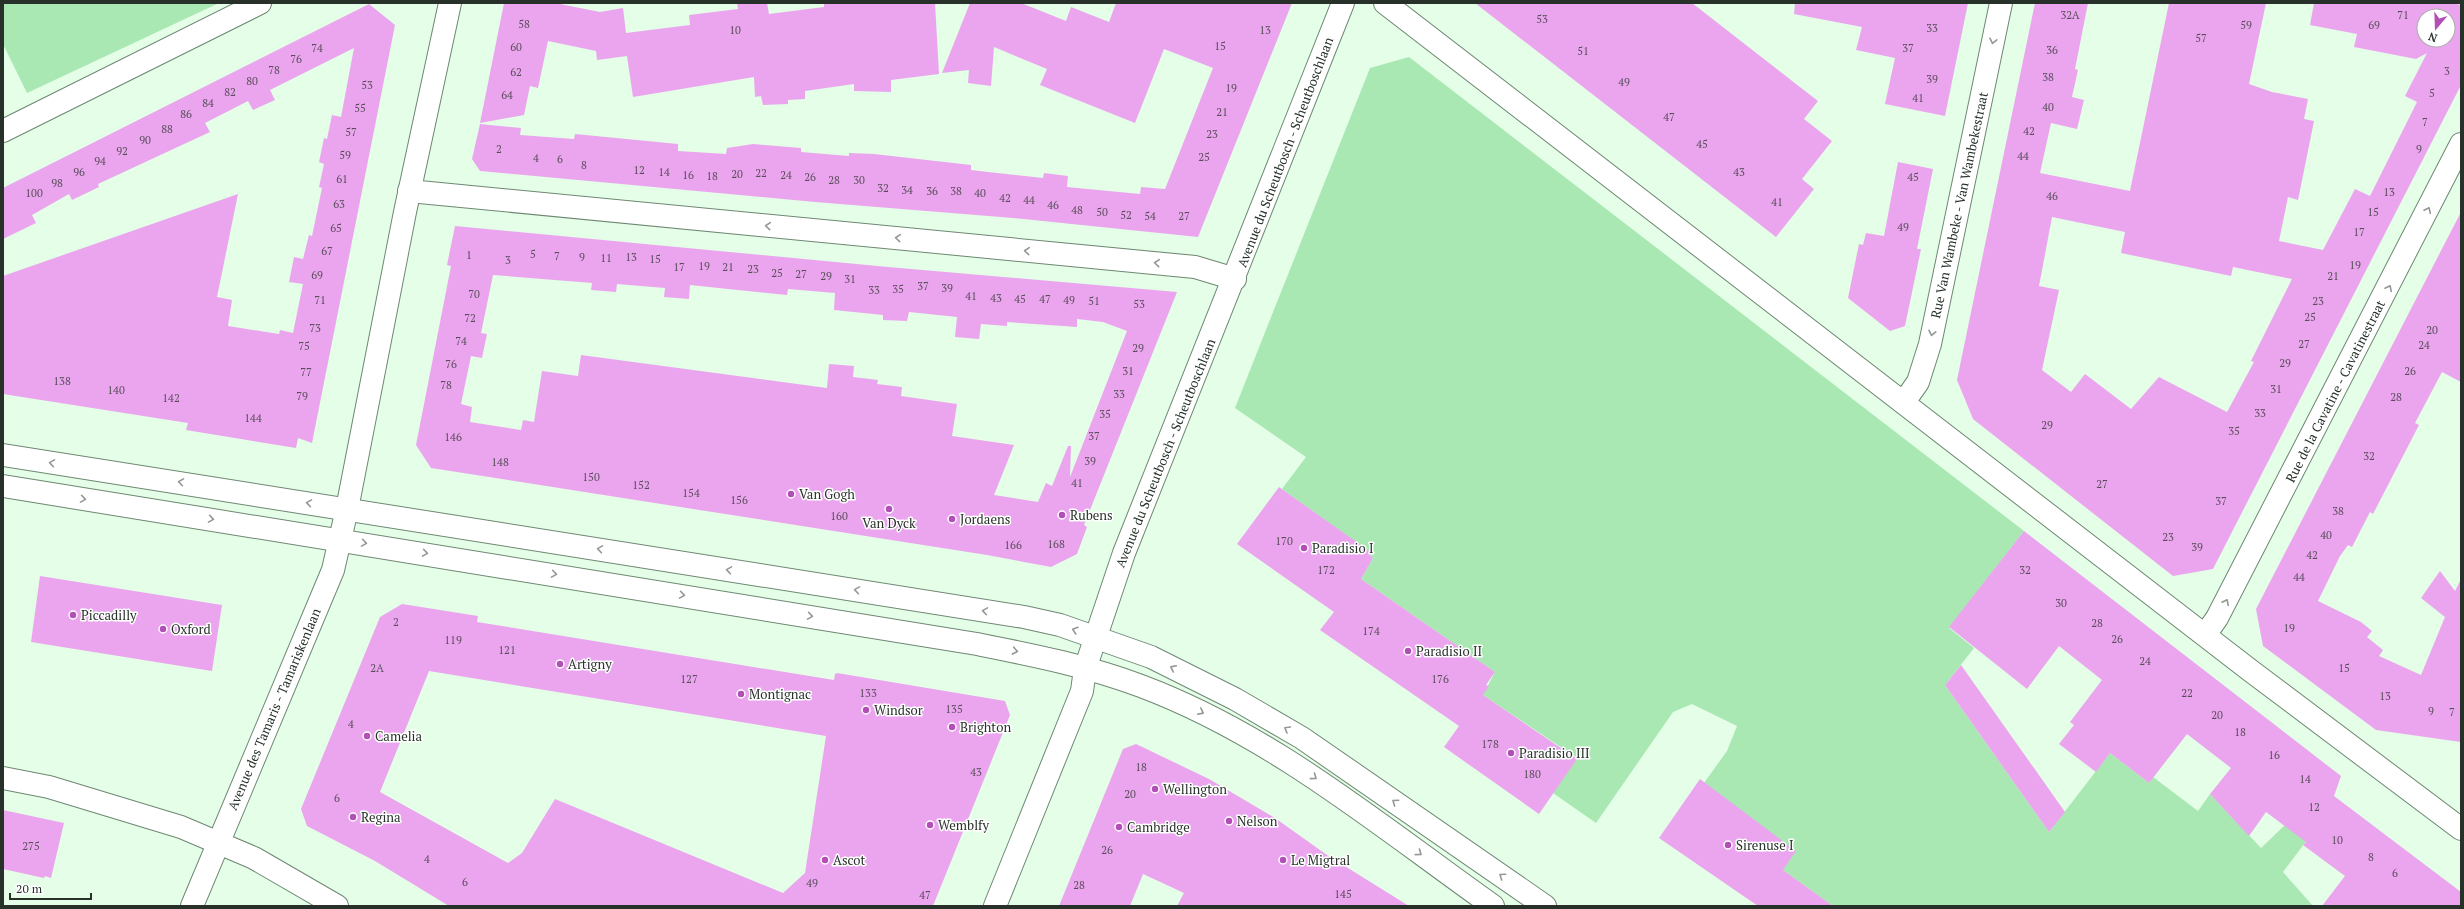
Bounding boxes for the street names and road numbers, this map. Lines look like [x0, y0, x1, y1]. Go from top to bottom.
street label: Avenue du Scheutbosch - Scheutboschlaan [1233, 34, 1337, 270]
street label: Rue Van Wambeke - Van Wambekestraat [1926, 90, 1992, 320]
street label: Rue de la Cavatine - Cavatinestraat [2281, 297, 2389, 485]
street label: Avenue du Scheutbosch - Scheutboschlaan [1111, 336, 1219, 570]
street label: Avenue des Tamaris - Tamariskenlaan [223, 605, 325, 813]

